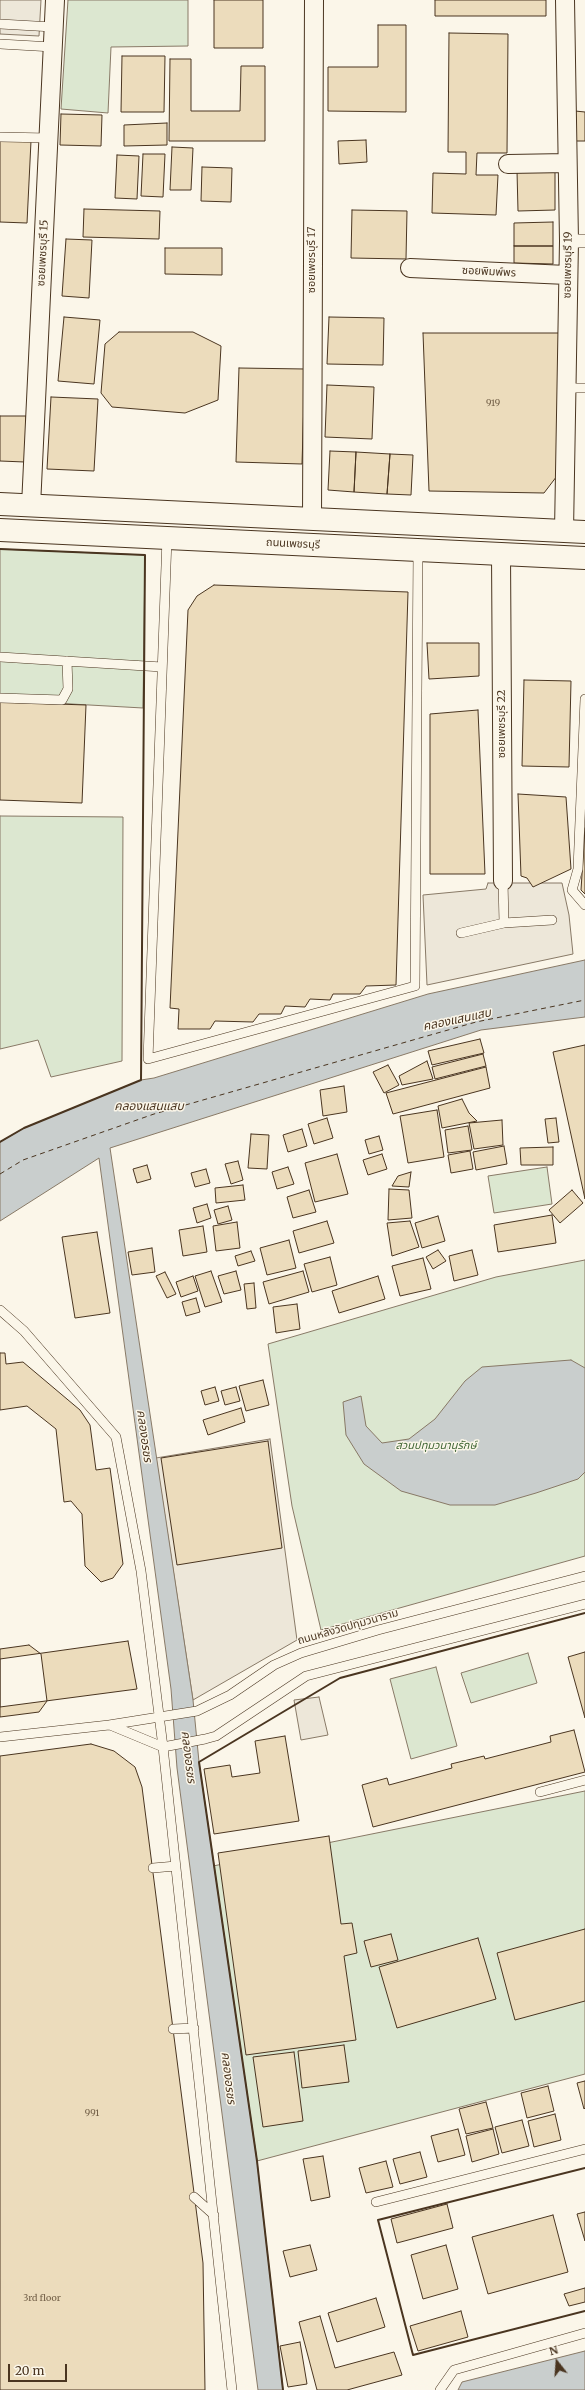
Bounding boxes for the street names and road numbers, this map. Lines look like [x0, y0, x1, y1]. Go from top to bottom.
street label: ซอยเพชรบุรี 15 [35, 219, 51, 287]
street label: ซอยเพชรบุรี 17 [305, 227, 319, 293]
street label: ซอยเพชรบุรี 19 [561, 231, 575, 299]
street label: ซอยพิมพ์พร [462, 264, 516, 280]
street label: ถนนเพชรบุรี [266, 536, 320, 552]
street label: ซอยเพชรบุรี 22 [495, 690, 509, 758]
street label: ถนนหลังวัดปทุมวนาราม [296, 1606, 400, 1648]

